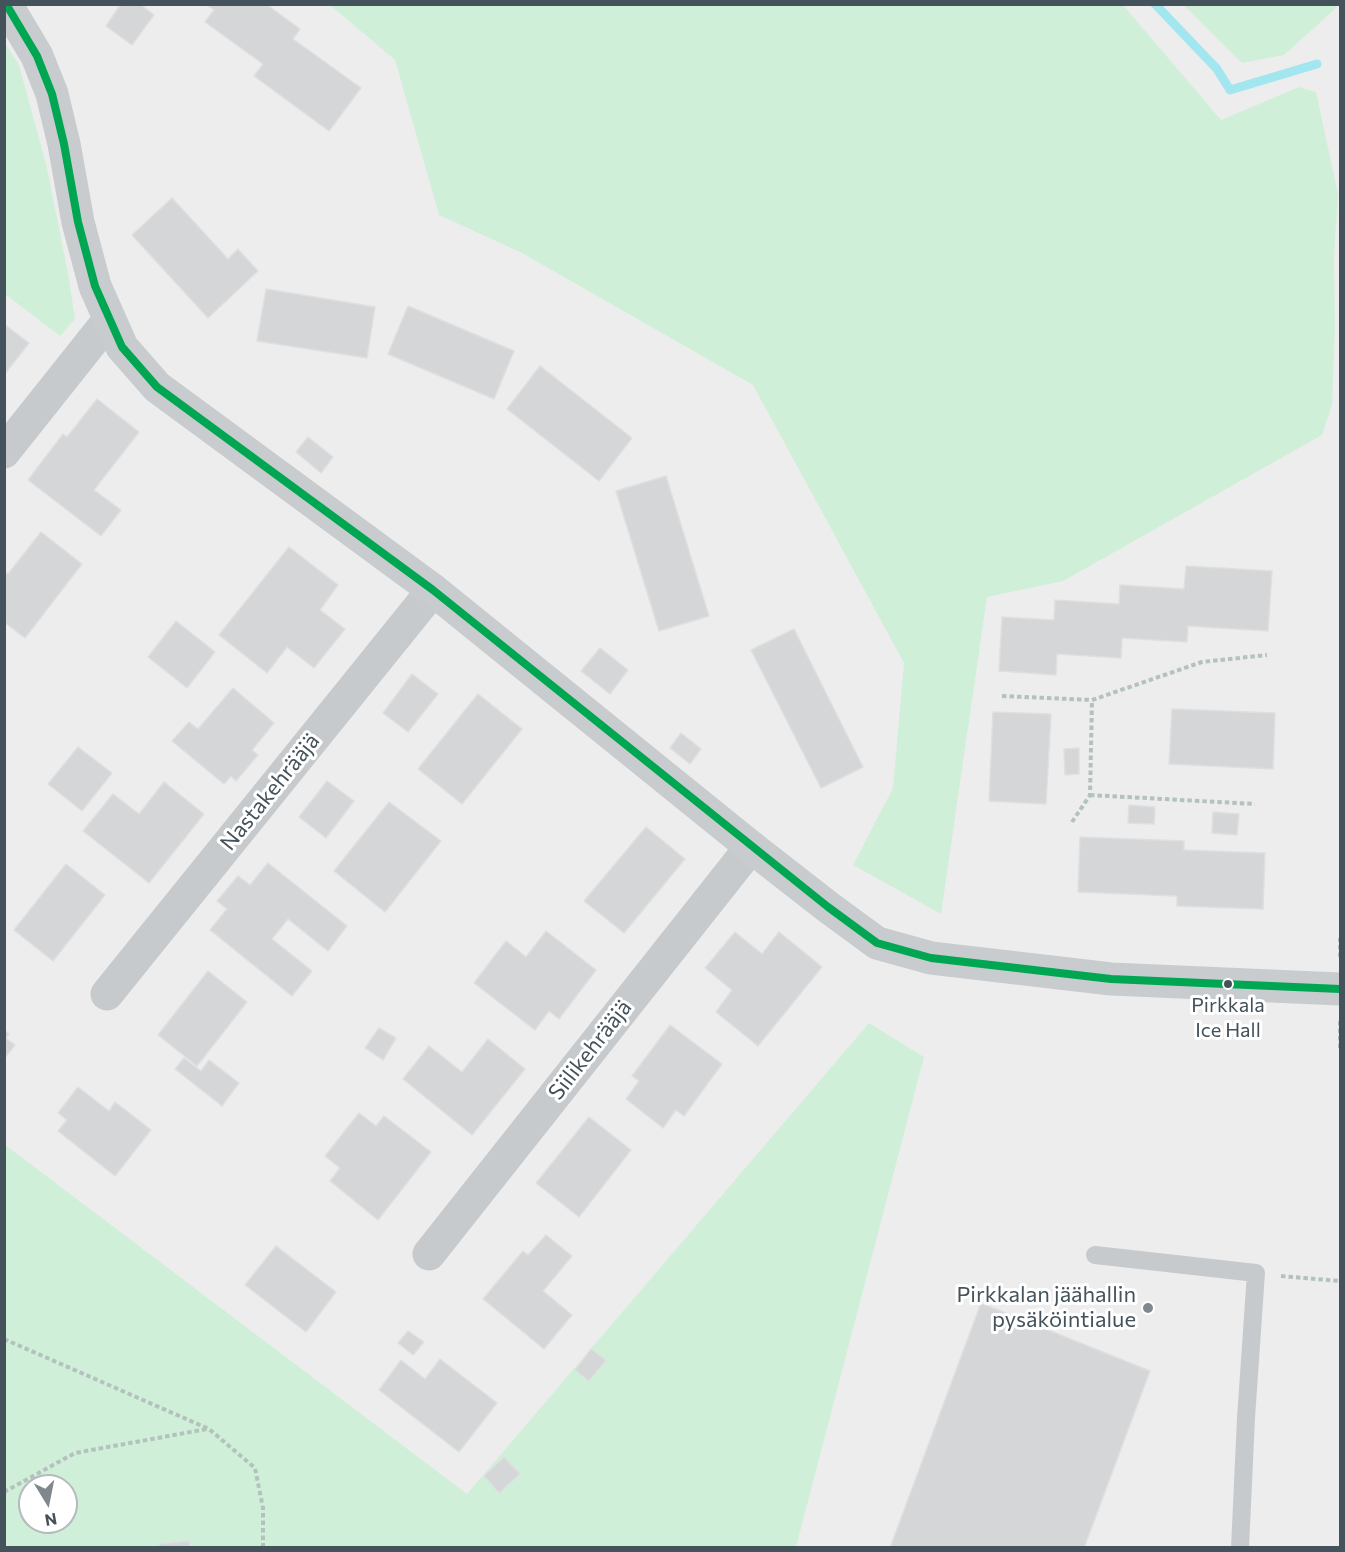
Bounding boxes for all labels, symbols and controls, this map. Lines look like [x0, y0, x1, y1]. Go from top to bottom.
street label: Nastakehrääjä [215, 728, 325, 856]
marker: Pirkkala Ice Hall [1222, 978, 1234, 990]
place label: Pirkkala Ice Hall [1191, 993, 1265, 1040]
street label: Siilikehrääjä [543, 995, 637, 1105]
place label: Pirkkalan jäähallin pysäköintialue [957, 1282, 1136, 1334]
marker: Pirkkalan jäähallin pysäköintialue [1141, 1301, 1155, 1315]
north arrow [18, 1474, 78, 1534]
text: N [43, 1510, 58, 1531]

